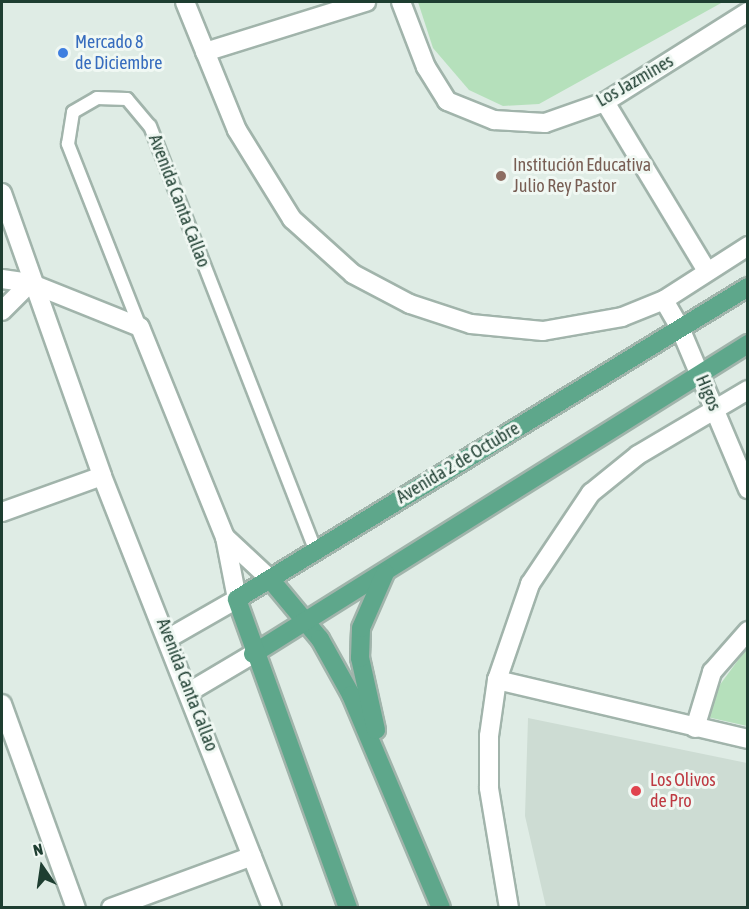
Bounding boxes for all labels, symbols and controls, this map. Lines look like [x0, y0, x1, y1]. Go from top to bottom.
place label: Mercado 8 de Diciembre [75, 32, 162, 74]
marker: Mercado 8 de Diciembre [56, 46, 70, 60]
street label: Los Jazmines [593, 50, 677, 112]
street label: Avenida Canta Callao [144, 132, 214, 270]
place label: Institución Educativa Julio Rey Pastor [513, 155, 651, 198]
marker: Institución Educativa Julio Rey Pastor [494, 169, 508, 183]
street label: Higos [691, 372, 725, 414]
street label: Avenida 2 de Octubre [393, 418, 523, 508]
street label: Avenida Canta Callao [152, 616, 222, 754]
place label: Los Olivos de Pro [650, 770, 716, 812]
marker: Los Olivos de Pro [627, 782, 645, 800]
north arrow [12, 837, 72, 897]
text: N [31, 840, 45, 859]

